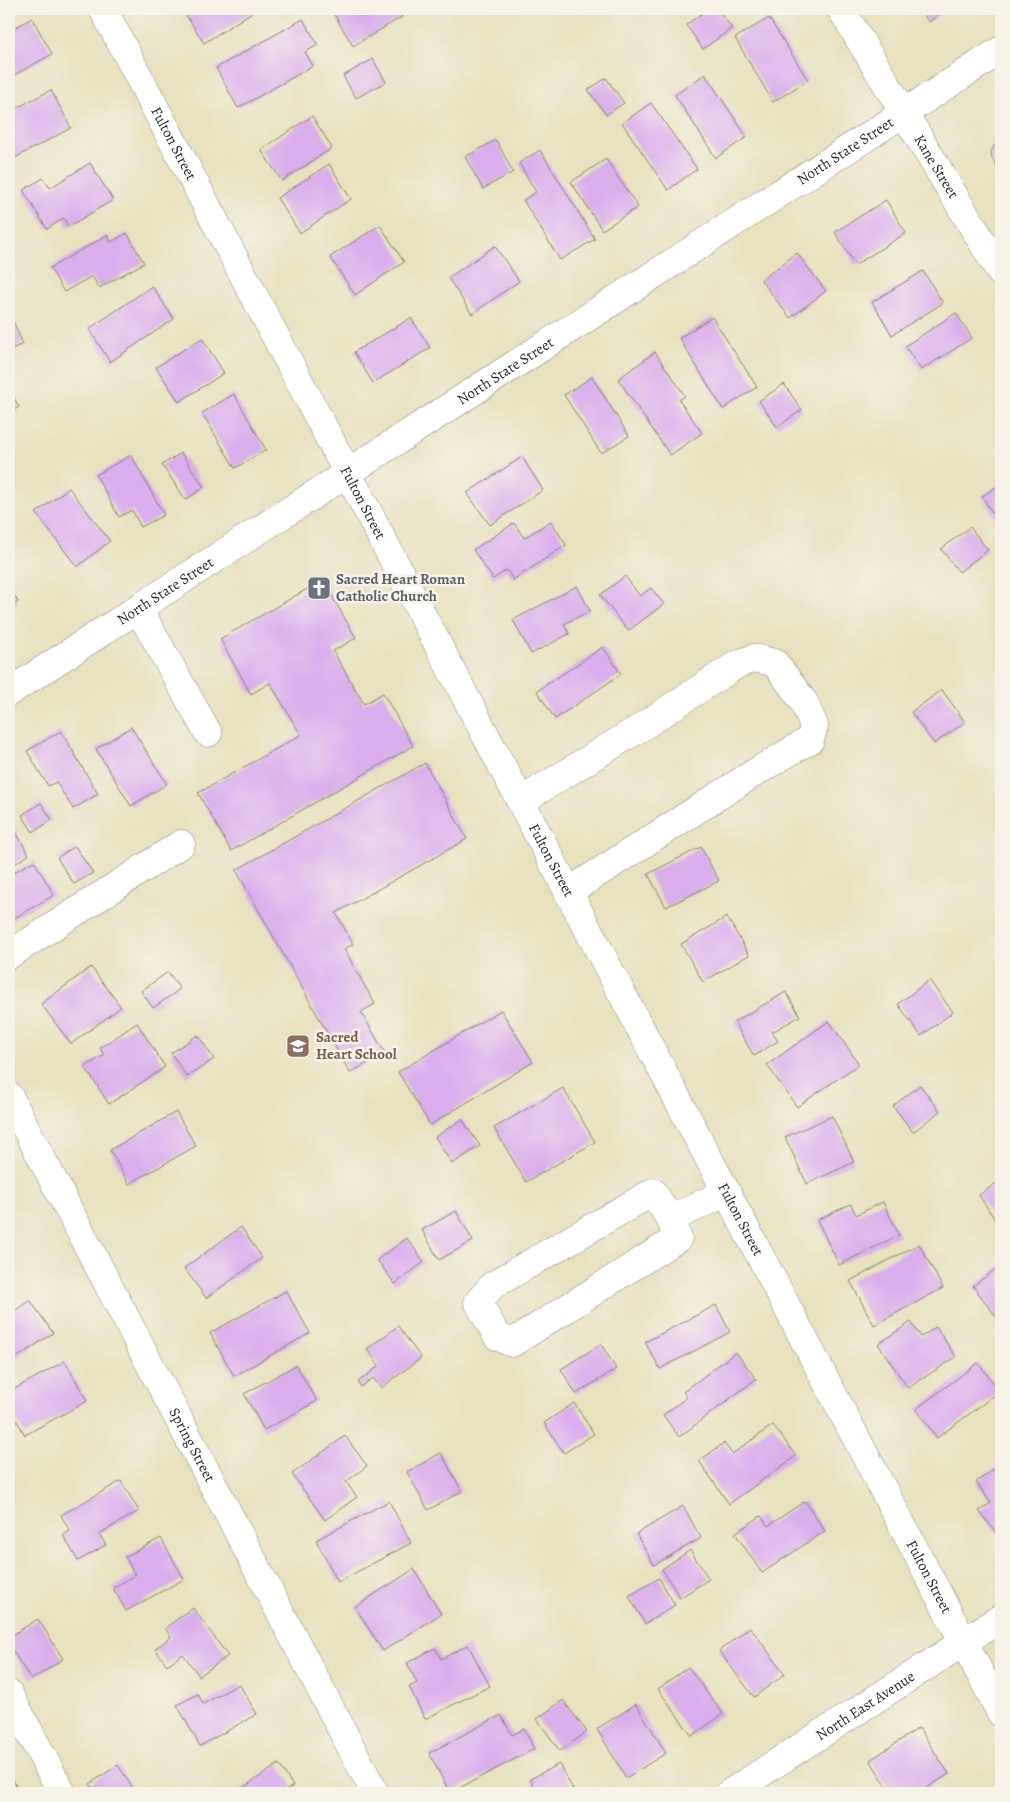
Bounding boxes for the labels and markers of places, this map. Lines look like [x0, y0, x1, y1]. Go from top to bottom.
place label: Sacred Heart Roman Catholic Church [336, 569, 466, 606]
church icon: Sacred Heart Roman Catholic Church [306, 575, 332, 601]
place label: Sacred Heart School [316, 1027, 397, 1064]
school or university icon: Sacred Heart School [285, 1033, 311, 1059]

